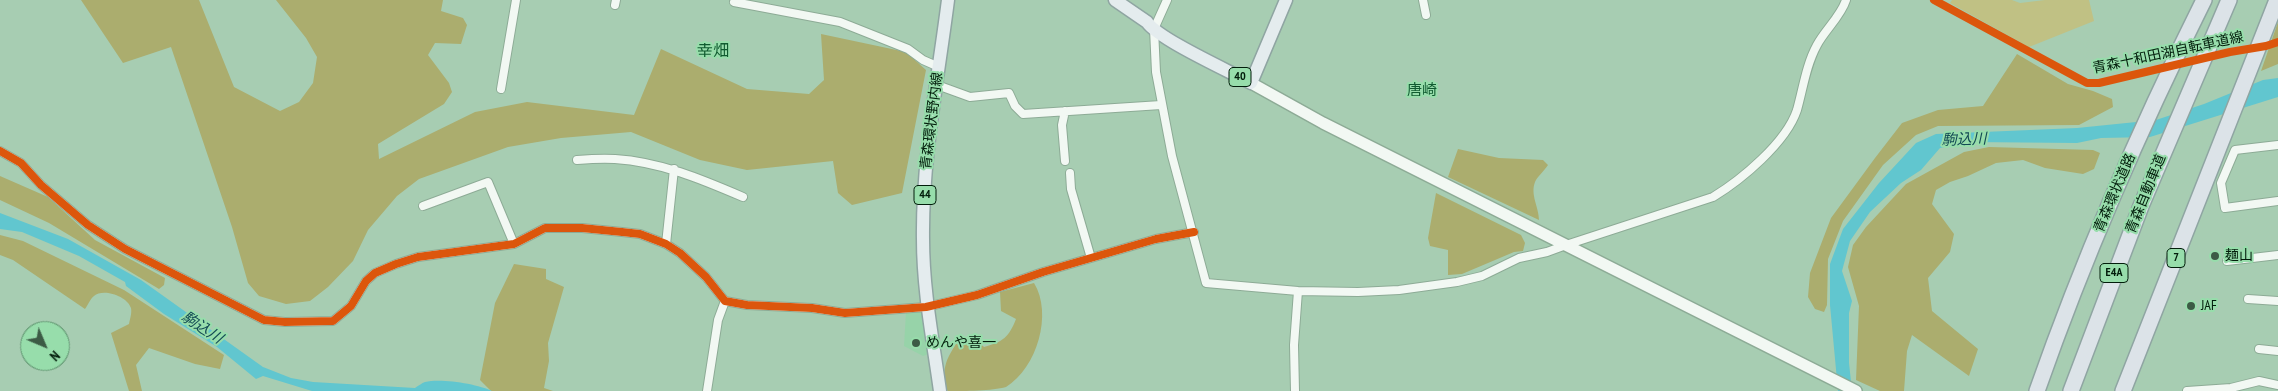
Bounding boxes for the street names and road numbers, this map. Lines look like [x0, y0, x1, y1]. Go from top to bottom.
street label: 青森十和田湖自転車道線 [2091, 29, 2245, 77]
road number: 40 [1229, 68, 1251, 86]
street label: 青森環状野内線 [918, 71, 946, 171]
street label: 青森環状道路 [2091, 151, 2139, 235]
street label: 青森自動車道 [2122, 152, 2170, 236]
road number: 44 [914, 186, 936, 204]
road number: 7 [2167, 248, 2185, 268]
road number: E4A [2100, 264, 2128, 282]

